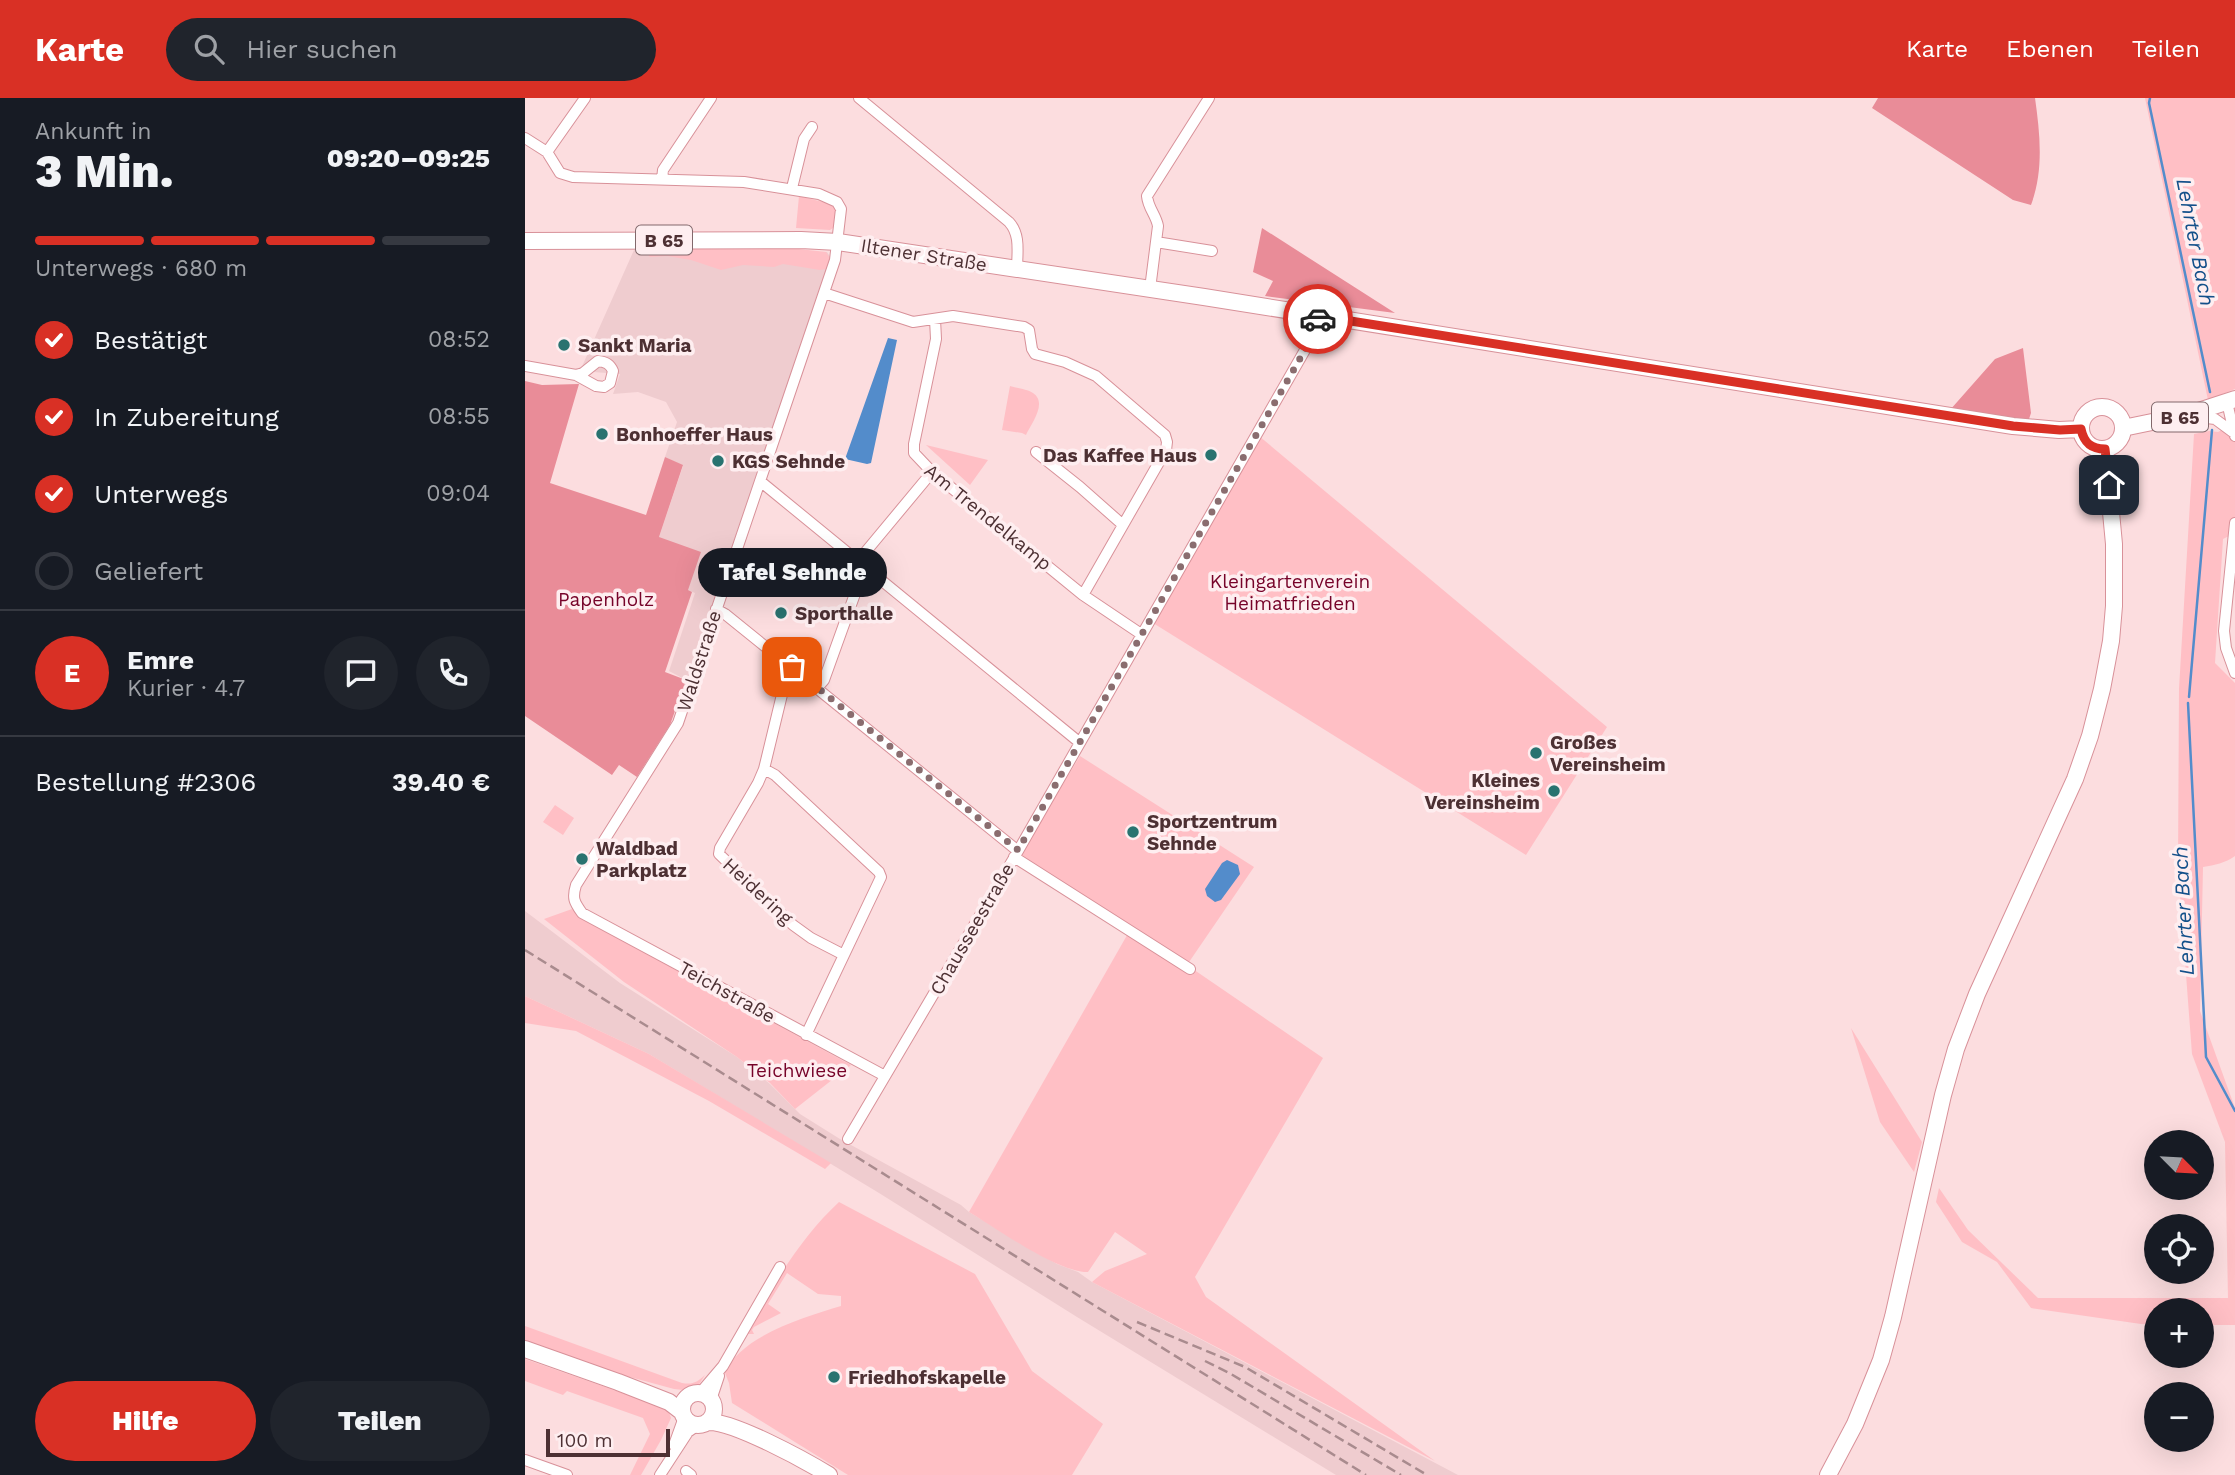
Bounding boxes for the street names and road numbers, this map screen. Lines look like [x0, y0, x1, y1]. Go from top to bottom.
road number: B 65 [636, 225, 692, 254]
street label: Iltener Straße [859, 234, 989, 276]
road number: B 65 [2152, 402, 2208, 432]
street label: Am Trendelkamp [920, 459, 1056, 575]
street label: Waldstraße [672, 608, 726, 714]
street label: Heidering [718, 853, 798, 930]
street label: Chausseestraße [925, 859, 1019, 999]
street label: Teichstraße [675, 956, 779, 1028]

